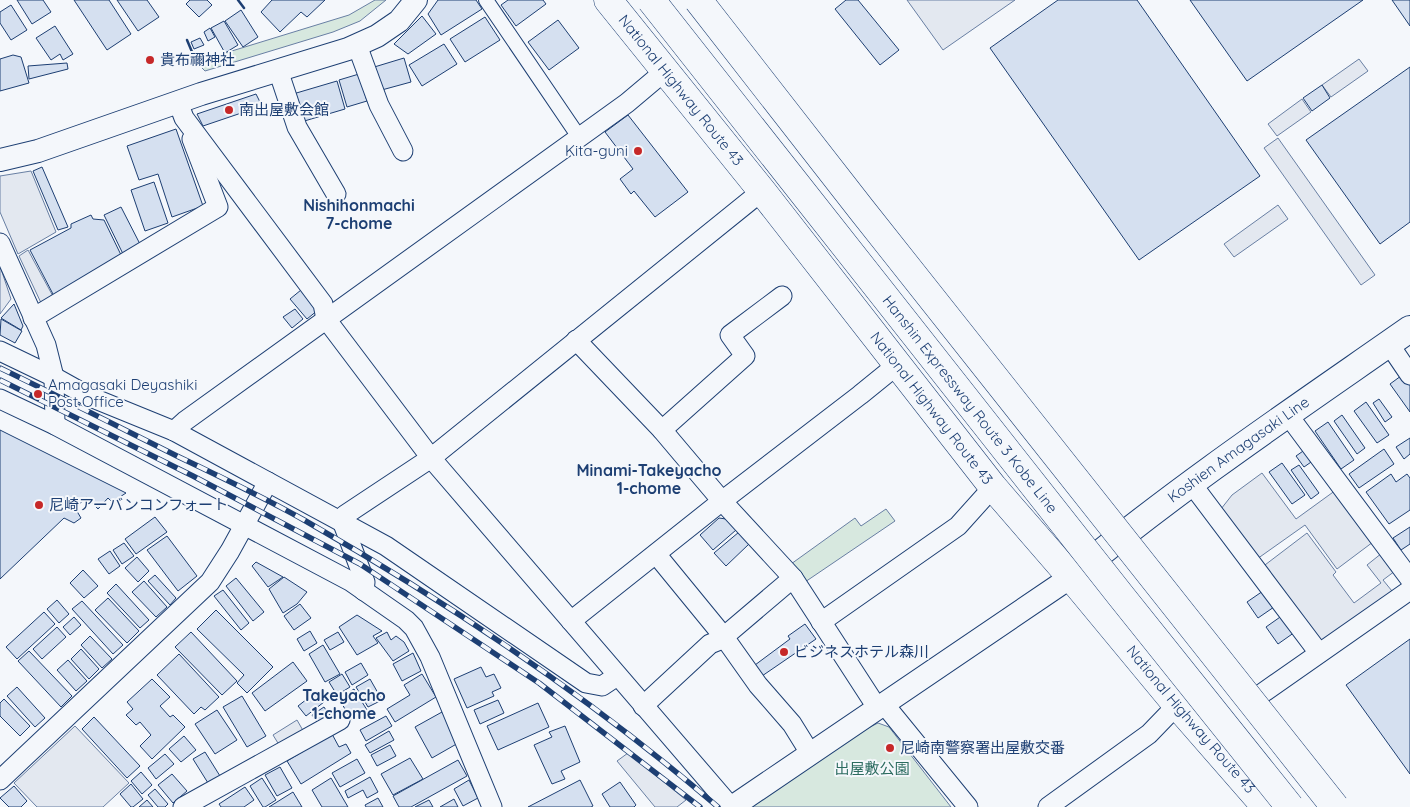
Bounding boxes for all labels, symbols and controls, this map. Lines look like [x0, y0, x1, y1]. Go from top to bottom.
street label: National Highway Route 43 [615, 11, 748, 170]
place label: 貴布禰神社 [160, 50, 235, 69]
marker: 貴布禰神社 [144, 54, 156, 66]
place label: 南出屋敷会館 [239, 100, 329, 119]
marker: 南出屋敷会館 [223, 104, 235, 116]
place label: Kita-guni [565, 141, 628, 160]
marker: Kita-guni [632, 145, 644, 157]
district label: Nishihonmachi 7-chome [303, 195, 415, 233]
street label: Hanshin Expressway Route 3 Kobe Line [879, 291, 1062, 517]
street label: National Highway Route 43 [866, 328, 998, 488]
place label: Amagasaki Deyashiki Post Office [48, 375, 197, 411]
marker: Amagasaki Deyashiki Post Office [32, 388, 44, 400]
street label: Koshien Amagasaki Line [1164, 392, 1313, 507]
district label: Minami-Takeyacho 1-chome [576, 460, 722, 498]
place label: 尼崎アーバンコンフォート [49, 495, 228, 514]
marker: 尼崎アーバンコンフォート [33, 499, 45, 511]
street label: National Highway Route 43 [1123, 641, 1260, 797]
place label: ビジネスホテル森川 [794, 642, 929, 661]
marker: ビジネスホテル森川 [778, 646, 790, 658]
district label: Takeyacho 1-chome [302, 685, 386, 723]
place label: 尼崎南警察署出屋敷交番 [900, 738, 1065, 757]
marker: 尼崎南警察署出屋敷交番 [884, 742, 896, 754]
park label: 出屋敷公園 [834, 759, 910, 778]

